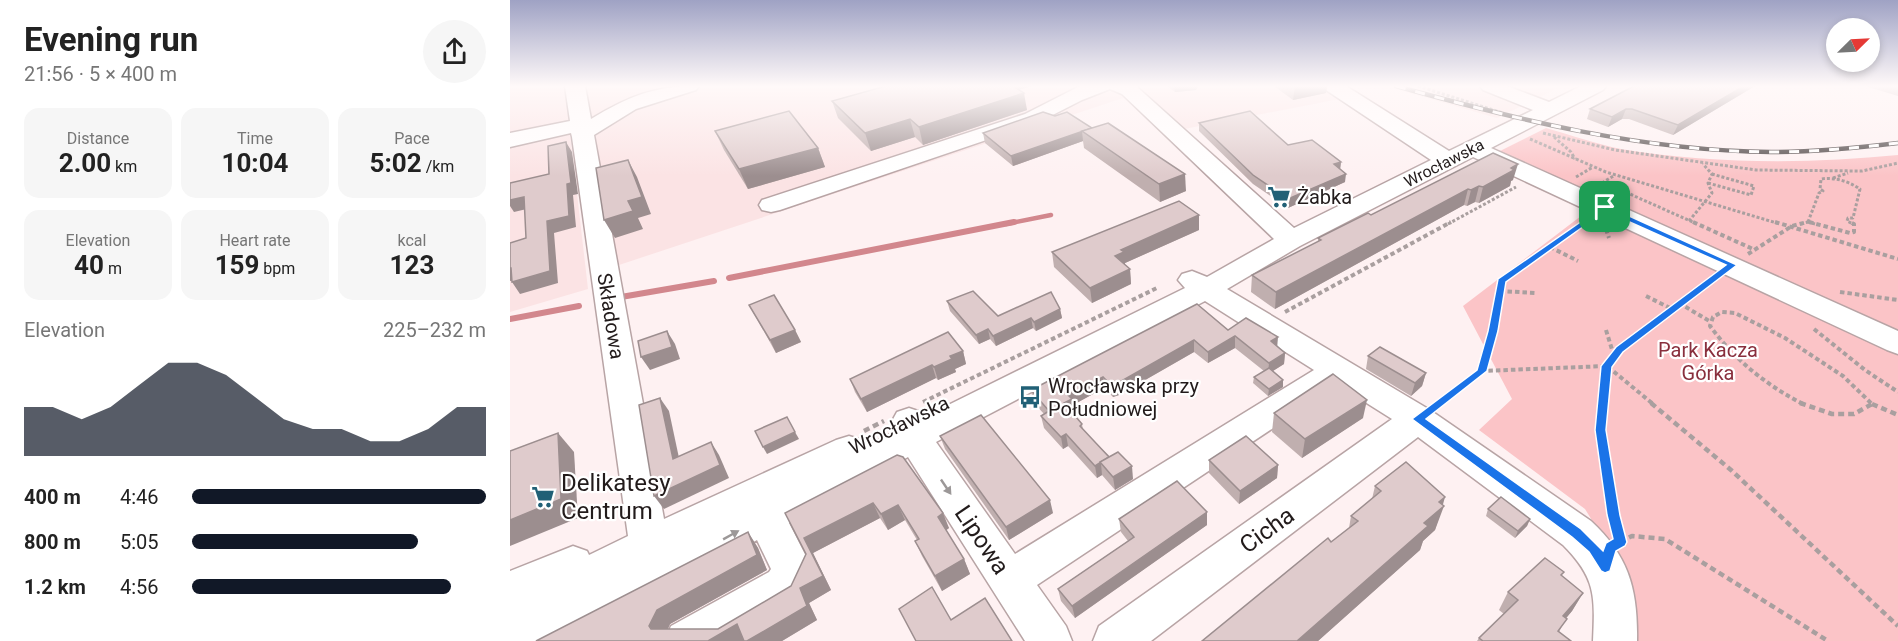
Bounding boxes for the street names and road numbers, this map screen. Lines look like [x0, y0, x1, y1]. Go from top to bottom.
street label: Wrocławska [1401, 135, 1487, 191]
street label: Składowa [592, 271, 630, 361]
street label: Wrocławska [845, 390, 953, 460]
street label: Lipowa [949, 500, 1015, 580]
street label: Cicha [1234, 501, 1300, 559]

